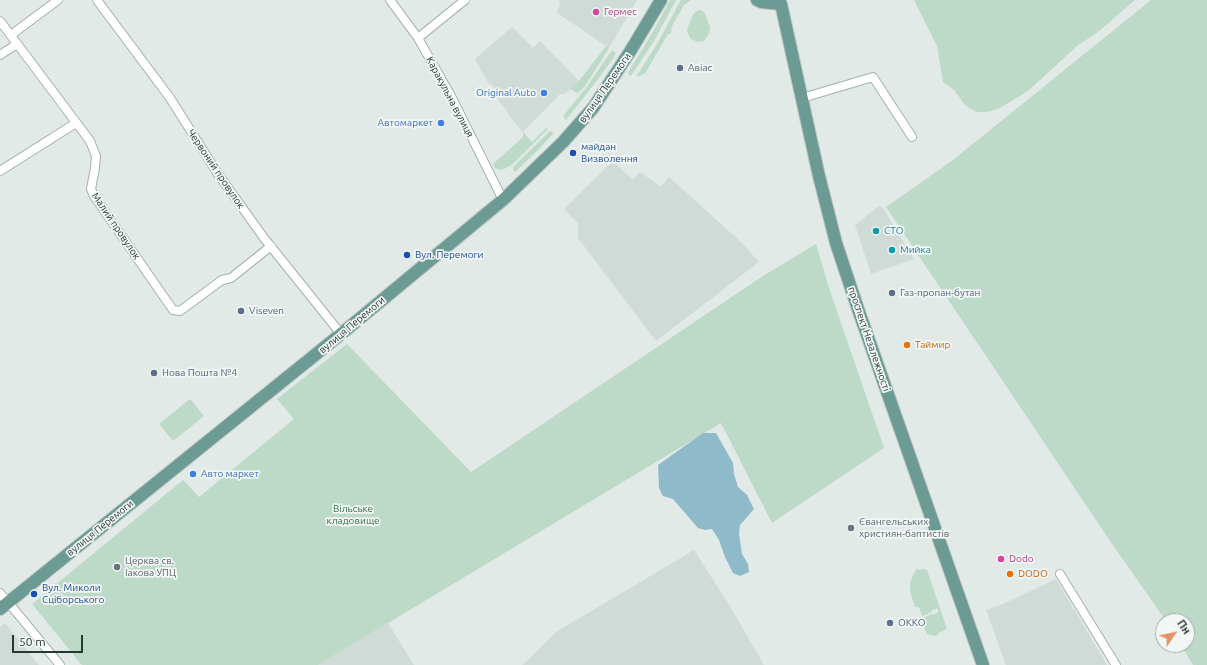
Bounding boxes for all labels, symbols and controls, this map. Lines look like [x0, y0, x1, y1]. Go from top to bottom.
place label: Гермес [604, 6, 637, 18]
marker: Гермес [591, 7, 601, 17]
street label: вулиця Перемоги [576, 51, 634, 125]
street label: Каракульна вулиця [424, 55, 476, 139]
place label: Авіас [688, 62, 712, 74]
marker: Авіас [675, 63, 685, 73]
place label: Original Auto [476, 87, 536, 99]
marker: Original Auto [539, 88, 549, 98]
place label: Автомаркет [377, 117, 433, 129]
marker: Автомаркет [436, 118, 446, 128]
street label: Червоний провулок [185, 127, 247, 211]
place label: майдан Визволення [581, 141, 638, 164]
marker: майдан Визволення [568, 148, 578, 158]
street label: Малий провулок [89, 190, 143, 262]
place label: СТО [884, 225, 903, 237]
marker: СТО [871, 226, 881, 236]
place label: Мийка [900, 244, 931, 256]
marker: Мийка [887, 245, 897, 255]
place label: Вул. Перемоги [415, 249, 483, 261]
marker: Вул. Перемоги [402, 250, 412, 260]
street label: проспект Незалежності [845, 285, 893, 393]
place label: Газ-пропан-бутан [900, 287, 980, 299]
marker: Газ-пропан-бутан [887, 288, 897, 298]
street label: вулиця Перемоги [317, 294, 387, 356]
place label: Viseven [249, 305, 284, 317]
marker: Viseven [236, 306, 246, 316]
place label: Таймир [915, 339, 950, 351]
marker: Таймир [902, 340, 912, 350]
place label: Нова Пошта №4 [162, 367, 237, 379]
marker: Нова Пошта №4 [149, 368, 159, 378]
place label: Авто маркет [201, 468, 259, 480]
marker: Авто маркет [188, 469, 198, 479]
street label: вулиця Перемоги [64, 497, 136, 559]
park label: Вільське кладовище [326, 503, 380, 526]
place label: Євангельських християн-баптистів [859, 516, 949, 540]
marker: Євангельських християн-баптистів [846, 523, 856, 533]
place label: Dodo [1009, 553, 1034, 565]
marker: Dodo [996, 554, 1006, 564]
place label: Церква св. Іакова УПЦ [125, 555, 176, 578]
marker: Церква св. Іакова УПЦ [112, 562, 122, 572]
place label: DODO [1018, 568, 1048, 580]
marker: DODO [1005, 569, 1015, 579]
place label: Вул. Миколи Сціборського [42, 582, 104, 606]
marker: Вул. Миколи Сціборського [29, 589, 39, 599]
north arrow [1155, 613, 1195, 653]
place label: ОККО [898, 617, 925, 629]
marker: ОККО [885, 618, 895, 628]
text: Пн [1175, 618, 1193, 636]
scale bar [14, 627, 85, 653]
text: 50 m [19, 635, 46, 648]

